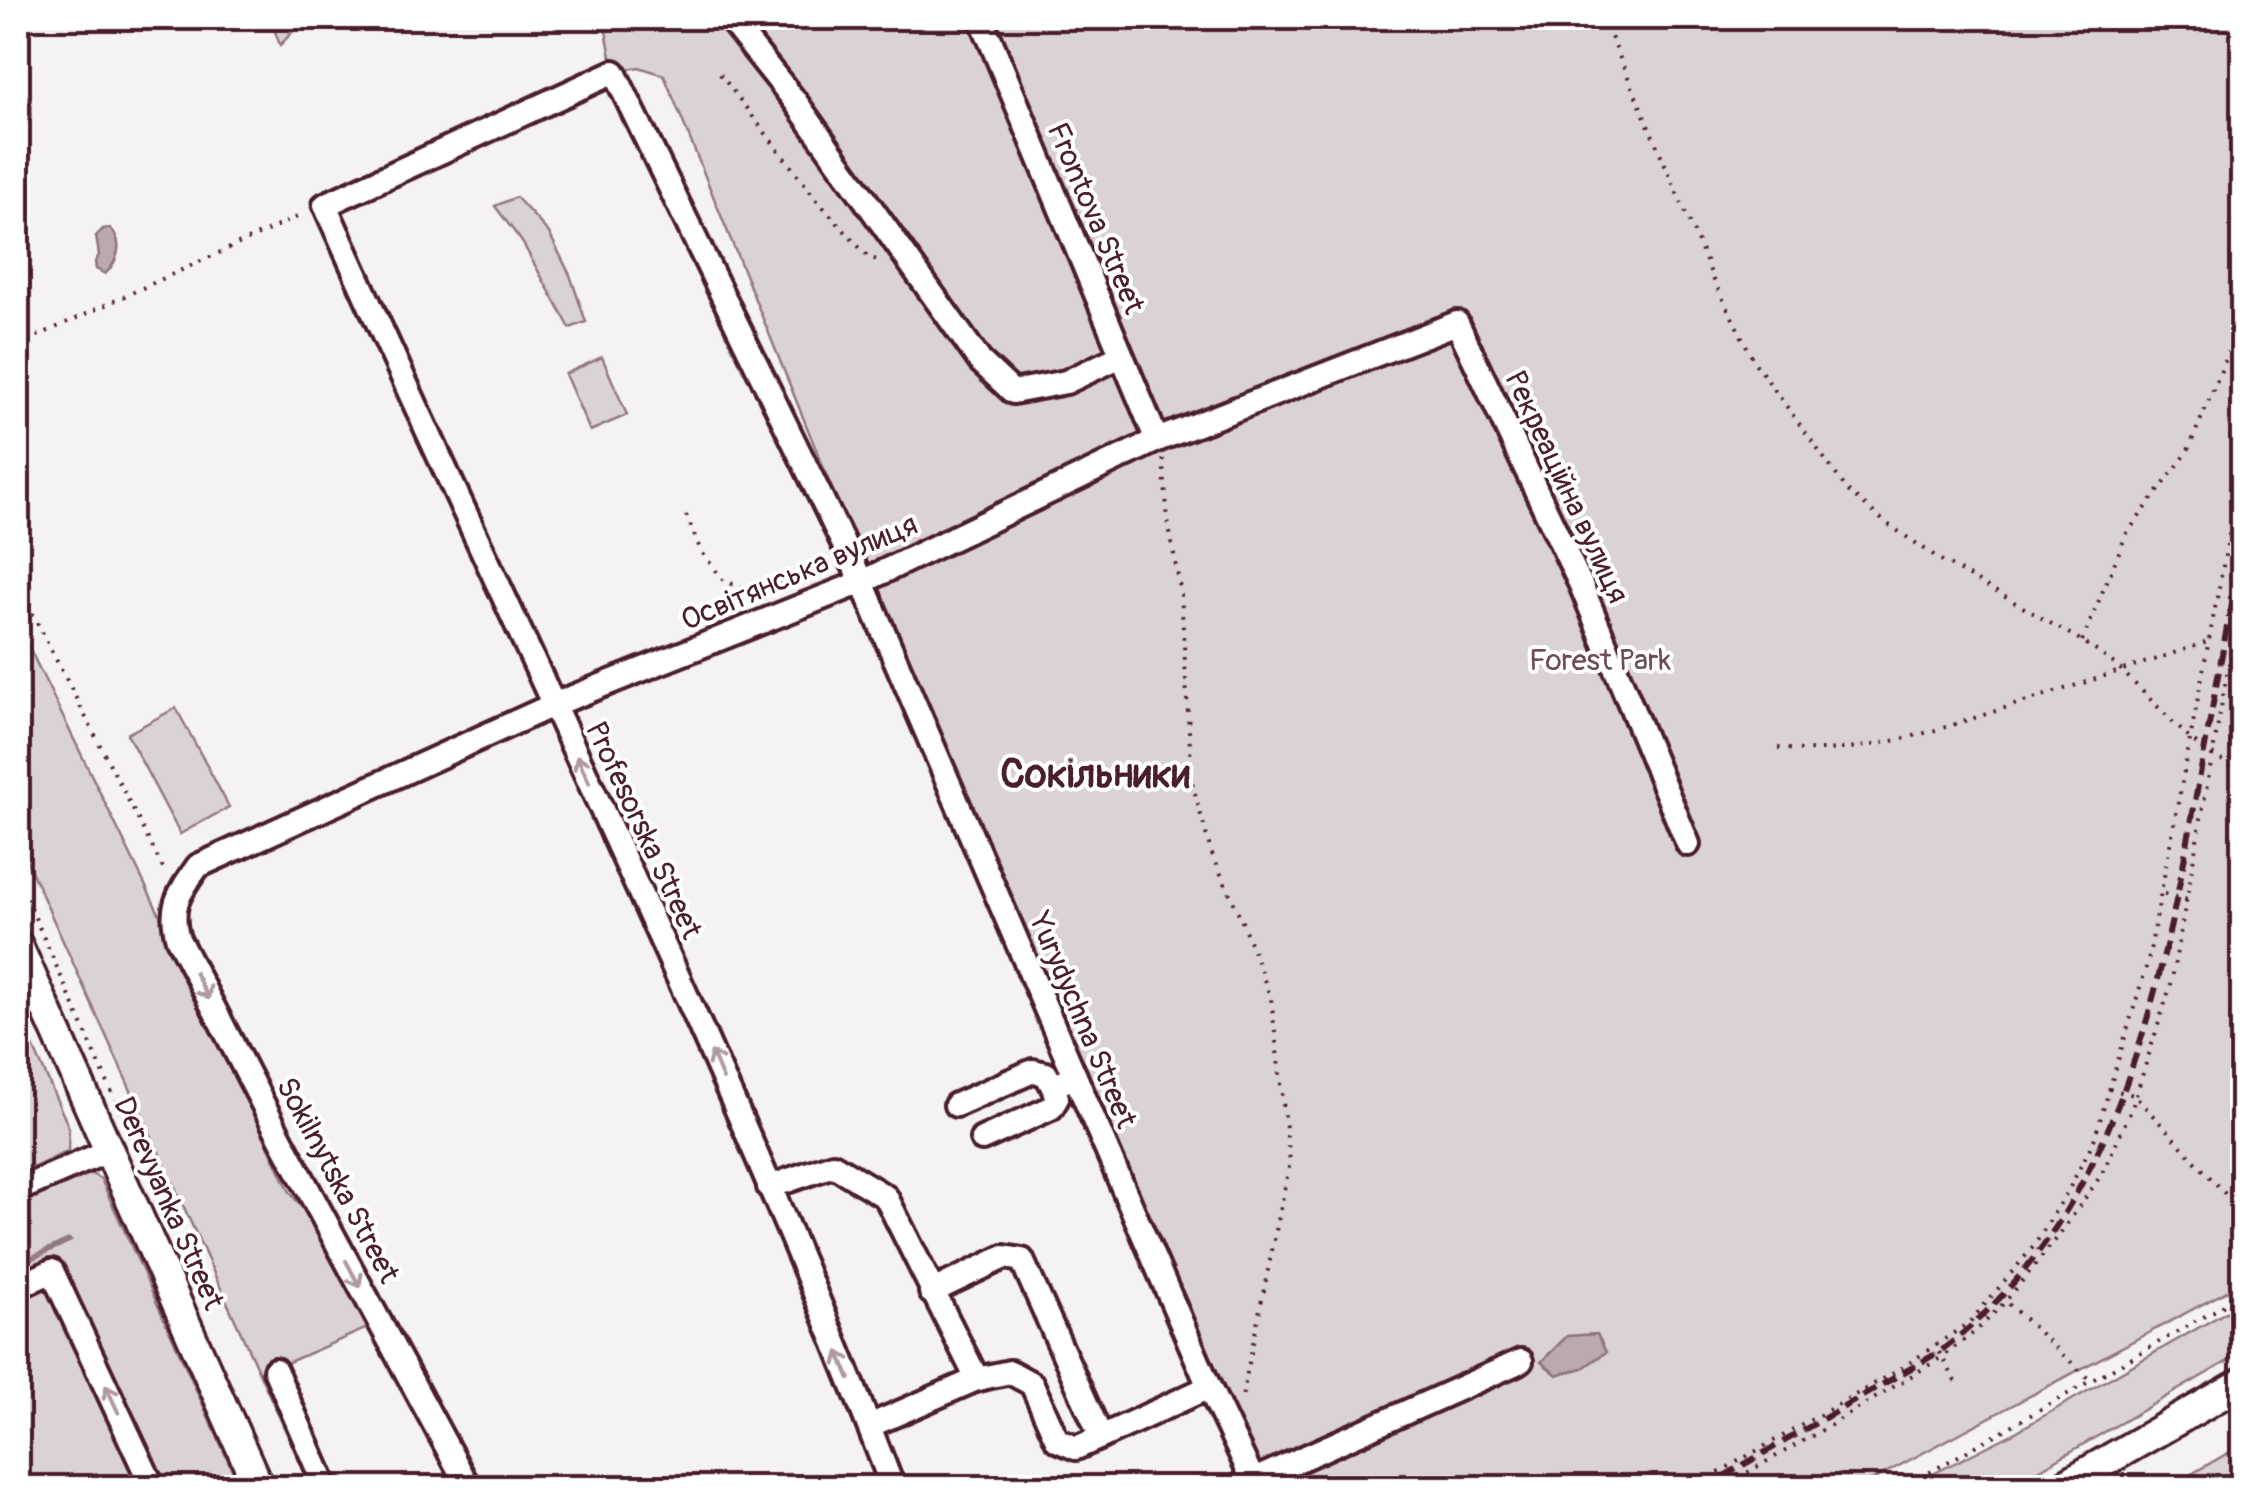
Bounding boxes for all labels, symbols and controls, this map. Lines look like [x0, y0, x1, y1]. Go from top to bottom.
street label: Frontova Street [1039, 117, 1153, 320]
street label: Рекреаційна вулиця [1497, 365, 1636, 609]
street label: Освітянська вулиця [675, 506, 923, 639]
park label: Forest Park [1529, 642, 1672, 679]
street label: Profesorska Street [577, 716, 710, 945]
district label: Сокільники [1000, 750, 1190, 799]
one-way arrow [572, 755, 591, 785]
street label: Yurydychna Street [1020, 906, 1145, 1134]
one-way arrow [193, 971, 212, 1000]
one-way arrow [707, 1050, 725, 1081]
street label: Sokilnytska Street [268, 1071, 408, 1290]
street label: Derevyanka Street [105, 1091, 232, 1316]
one-way arrow [344, 1258, 364, 1288]
one-way arrow [833, 1350, 851, 1380]
one-way arrow [101, 1385, 120, 1415]

